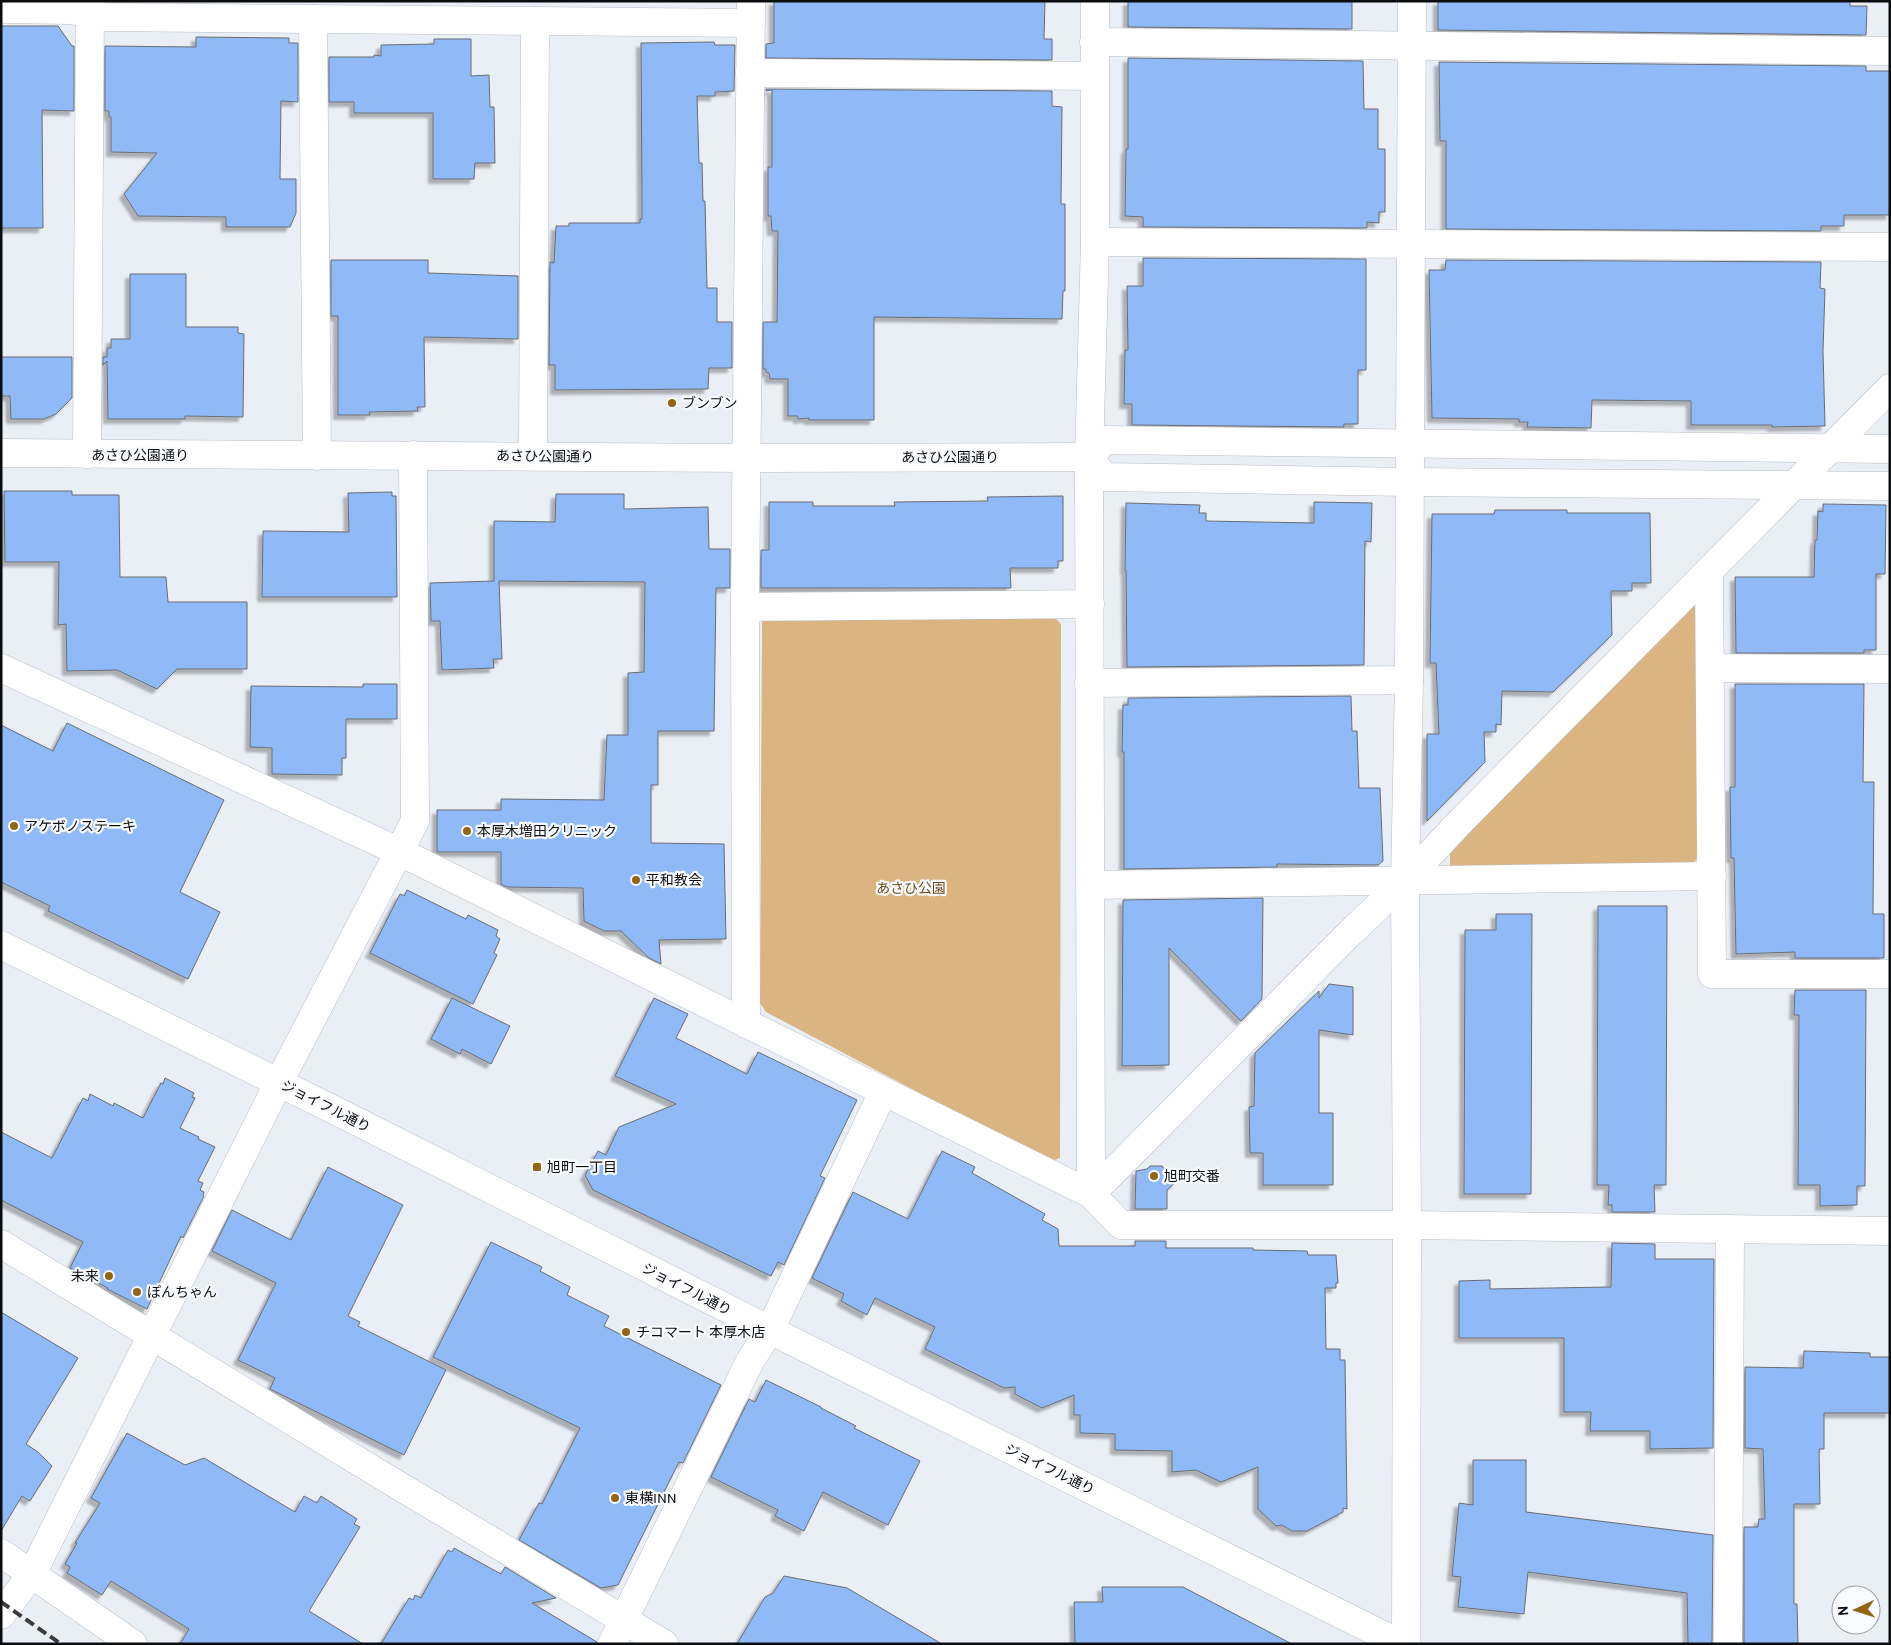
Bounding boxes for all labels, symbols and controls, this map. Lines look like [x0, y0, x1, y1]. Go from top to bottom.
place label: ブンブン [682, 395, 738, 413]
marker: ブンブン [666, 397, 678, 409]
street label: あさひ公園通り [91, 448, 189, 465]
street label: あさひ公園通り [496, 448, 594, 467]
street label: あさひ公園通り [901, 450, 999, 467]
place label: アケボノステーキ [24, 819, 136, 836]
marker: アケボノステーキ [8, 820, 20, 832]
place label: 本厚木増田クリニック [477, 823, 617, 841]
marker: 本厚木増田クリニック [461, 825, 473, 837]
place label: 平和教会 [646, 873, 702, 890]
marker: 平和教会 [630, 874, 642, 886]
park label: あさひ公園 [876, 881, 946, 898]
street label: ジョイフル通り [278, 1078, 373, 1137]
place label: 旭町一丁目 [547, 1160, 617, 1177]
marker: 旭町一丁目 [531, 1161, 543, 1173]
place label: 旭町交番 [1164, 1169, 1220, 1186]
marker: 旭町交番 [1148, 1170, 1160, 1182]
street label: ジョイフル通り [639, 1261, 734, 1320]
place label: 未来 [71, 1269, 99, 1286]
marker: 未来 [103, 1270, 115, 1282]
place label: ぽんちゃん [147, 1285, 217, 1302]
marker: ぽんちゃん [131, 1286, 143, 1298]
place label: チコマート 本厚木店 [636, 1325, 765, 1342]
marker: チコマート 本厚木店 [620, 1326, 632, 1338]
street label: ジョイフル通り [1002, 1441, 1097, 1499]
place label: 東横INN [625, 1491, 677, 1508]
marker: 東横INN [609, 1492, 621, 1504]
north arrow [1831, 1585, 1881, 1635]
text: N [1836, 1605, 1853, 1616]

